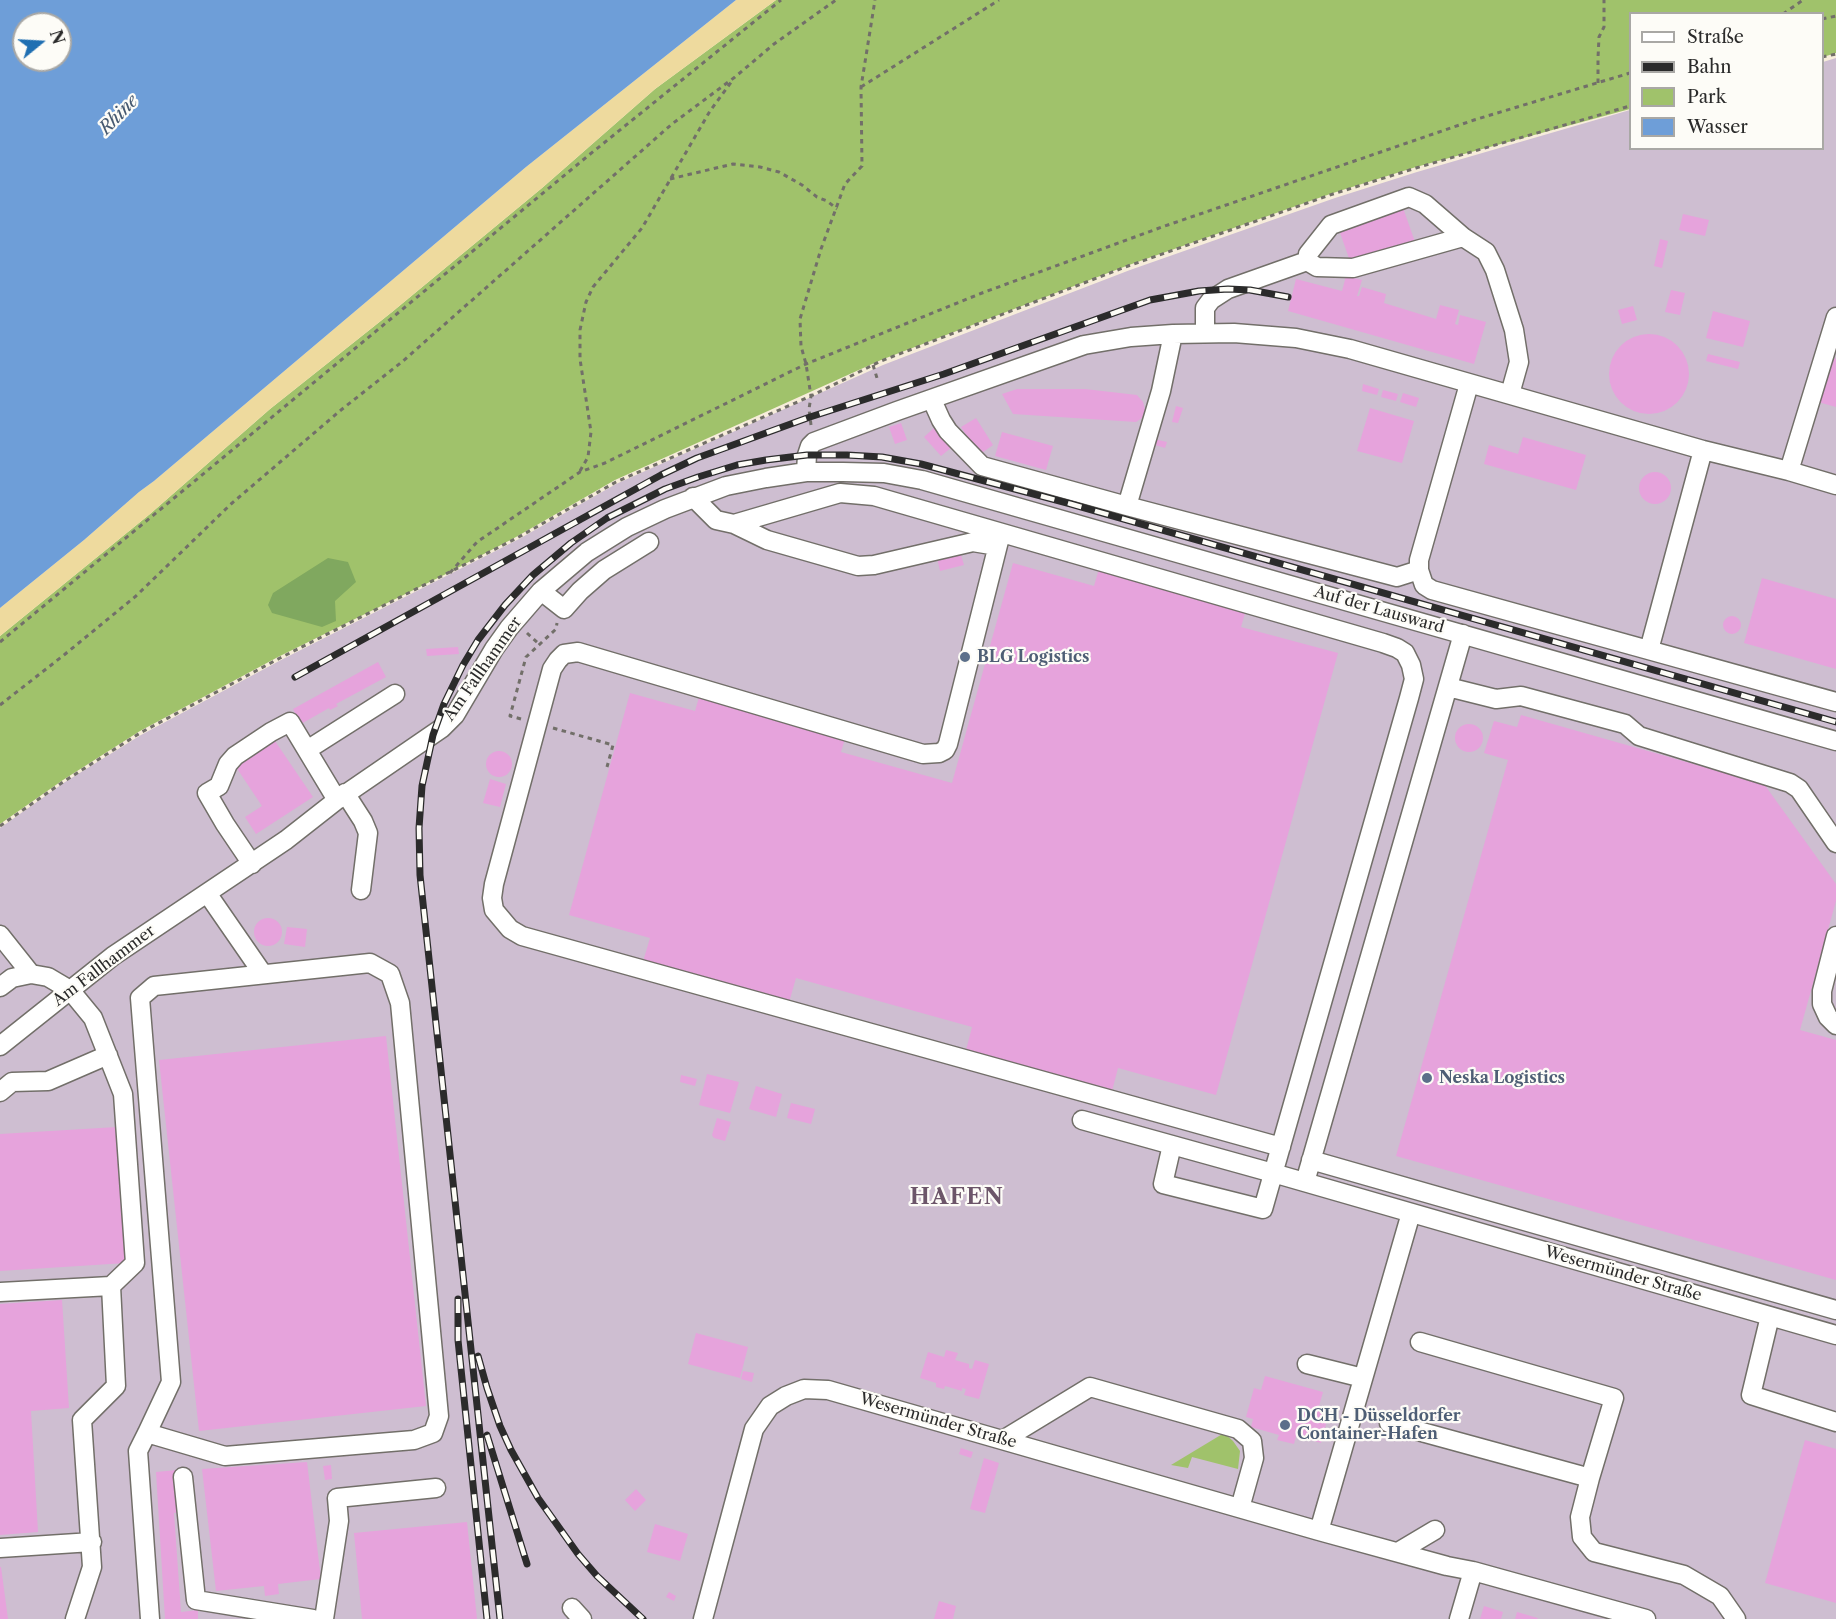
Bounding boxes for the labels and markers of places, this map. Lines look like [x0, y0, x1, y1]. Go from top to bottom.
place label: BLG Logistics [977, 647, 1089, 667]
marker: BLG Logistics [958, 650, 972, 664]
place label: Neska Logistics [1439, 1068, 1565, 1088]
marker: Neska Logistics [1420, 1071, 1434, 1085]
place label: DCH - Düsseldorfer Container-Hafen [1297, 1406, 1461, 1444]
marker: DCH - Düsseldorfer Container-Hafen [1278, 1418, 1292, 1432]

